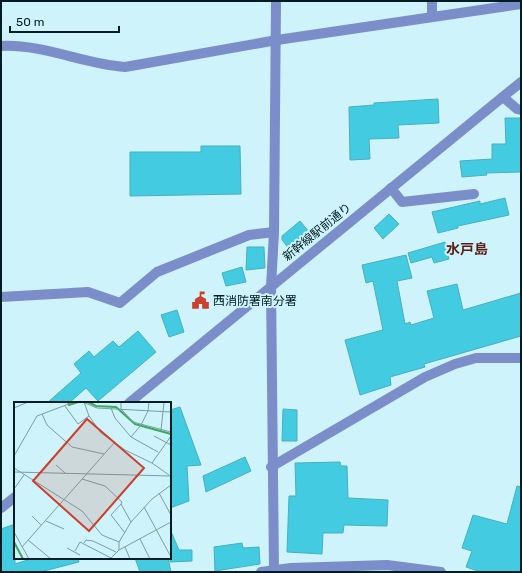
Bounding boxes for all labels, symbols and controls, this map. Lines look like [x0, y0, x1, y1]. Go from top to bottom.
scale bar [10, 8, 119, 34]
text: 50 m [16, 15, 44, 29]
street label: 新幹線駅前通り [280, 200, 354, 264]
district label: 水戸島 [446, 241, 488, 258]
public building icon: 西消防署南分署 [190, 291, 210, 311]
place label: 西消防署南分署 [213, 294, 297, 308]
inset map [14, 402, 171, 559]

